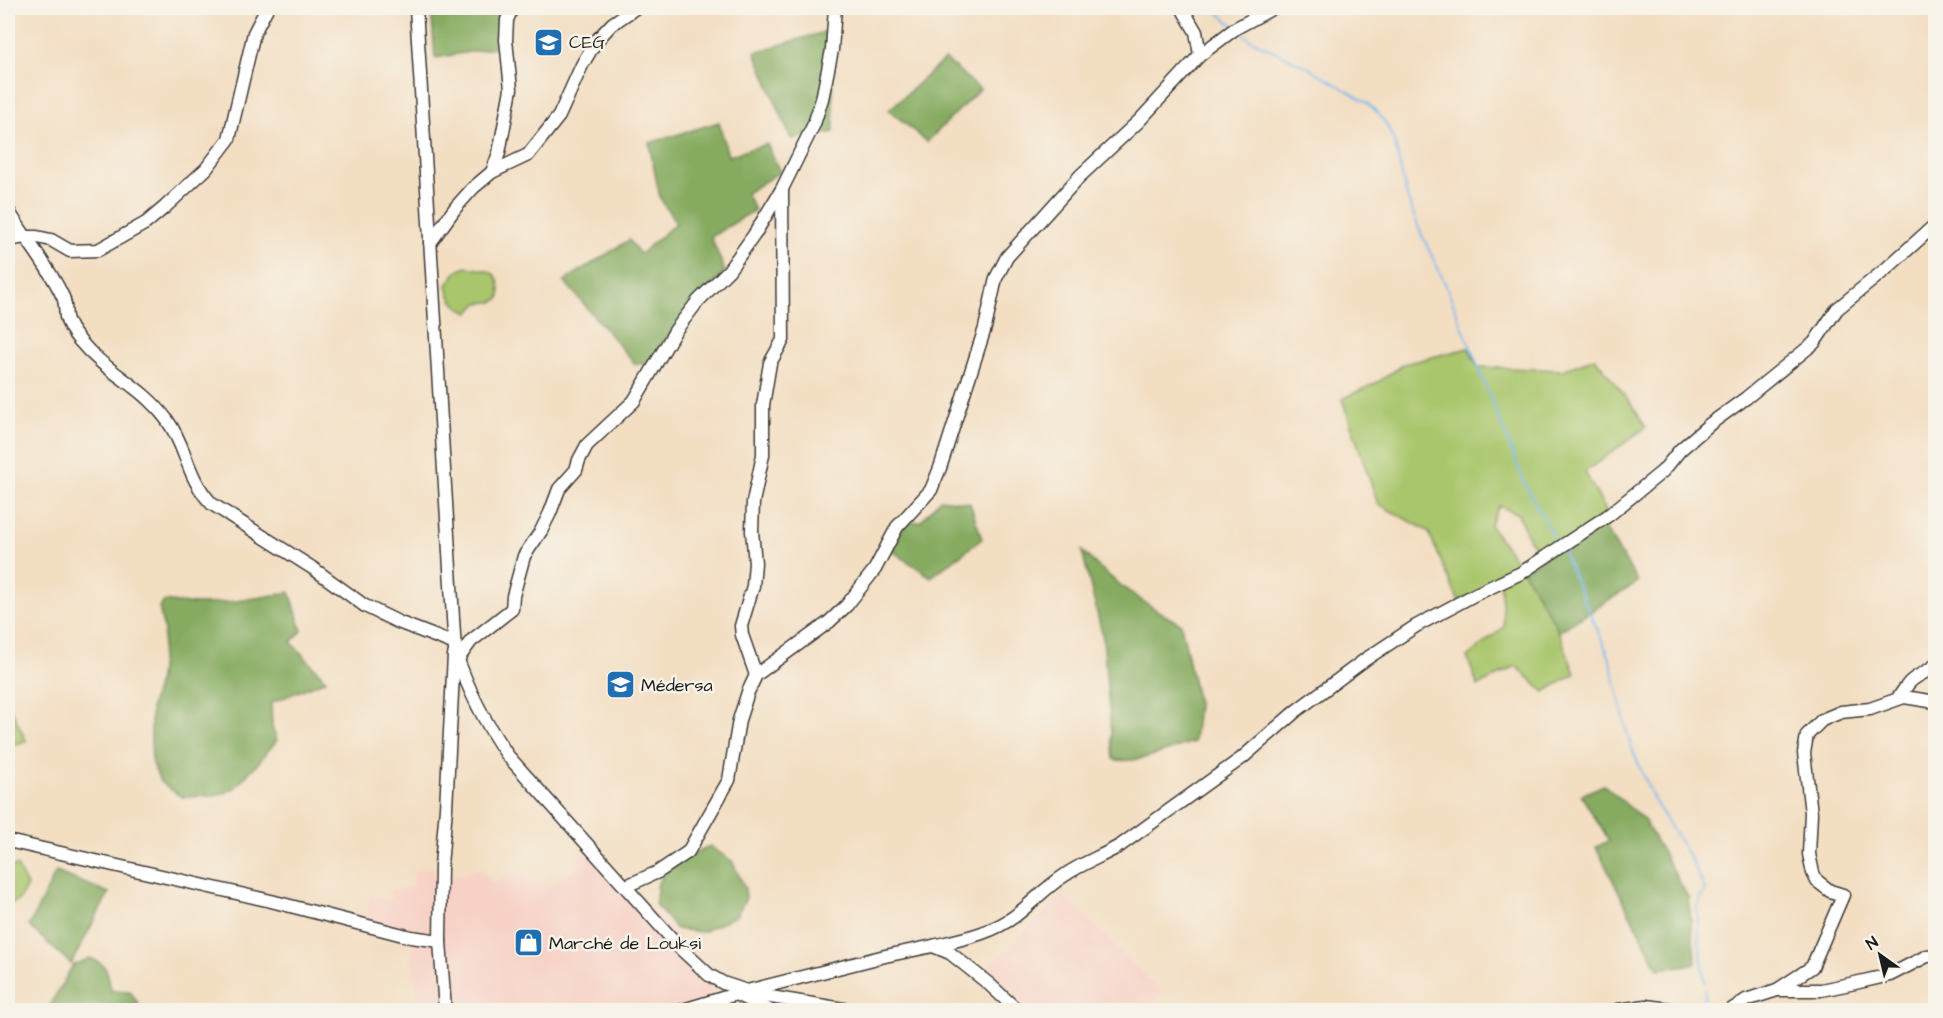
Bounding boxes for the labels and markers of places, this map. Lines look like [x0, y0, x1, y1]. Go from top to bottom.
school or university icon: CEG [532, 26, 564, 58]
place label: CEG [569, 30, 605, 55]
school or university icon: Médersa [604, 669, 636, 701]
place label: Médersa [641, 673, 713, 698]
shop icon: Marché de Louksi [512, 927, 544, 959]
place label: Marché de Louksi [549, 931, 701, 956]

